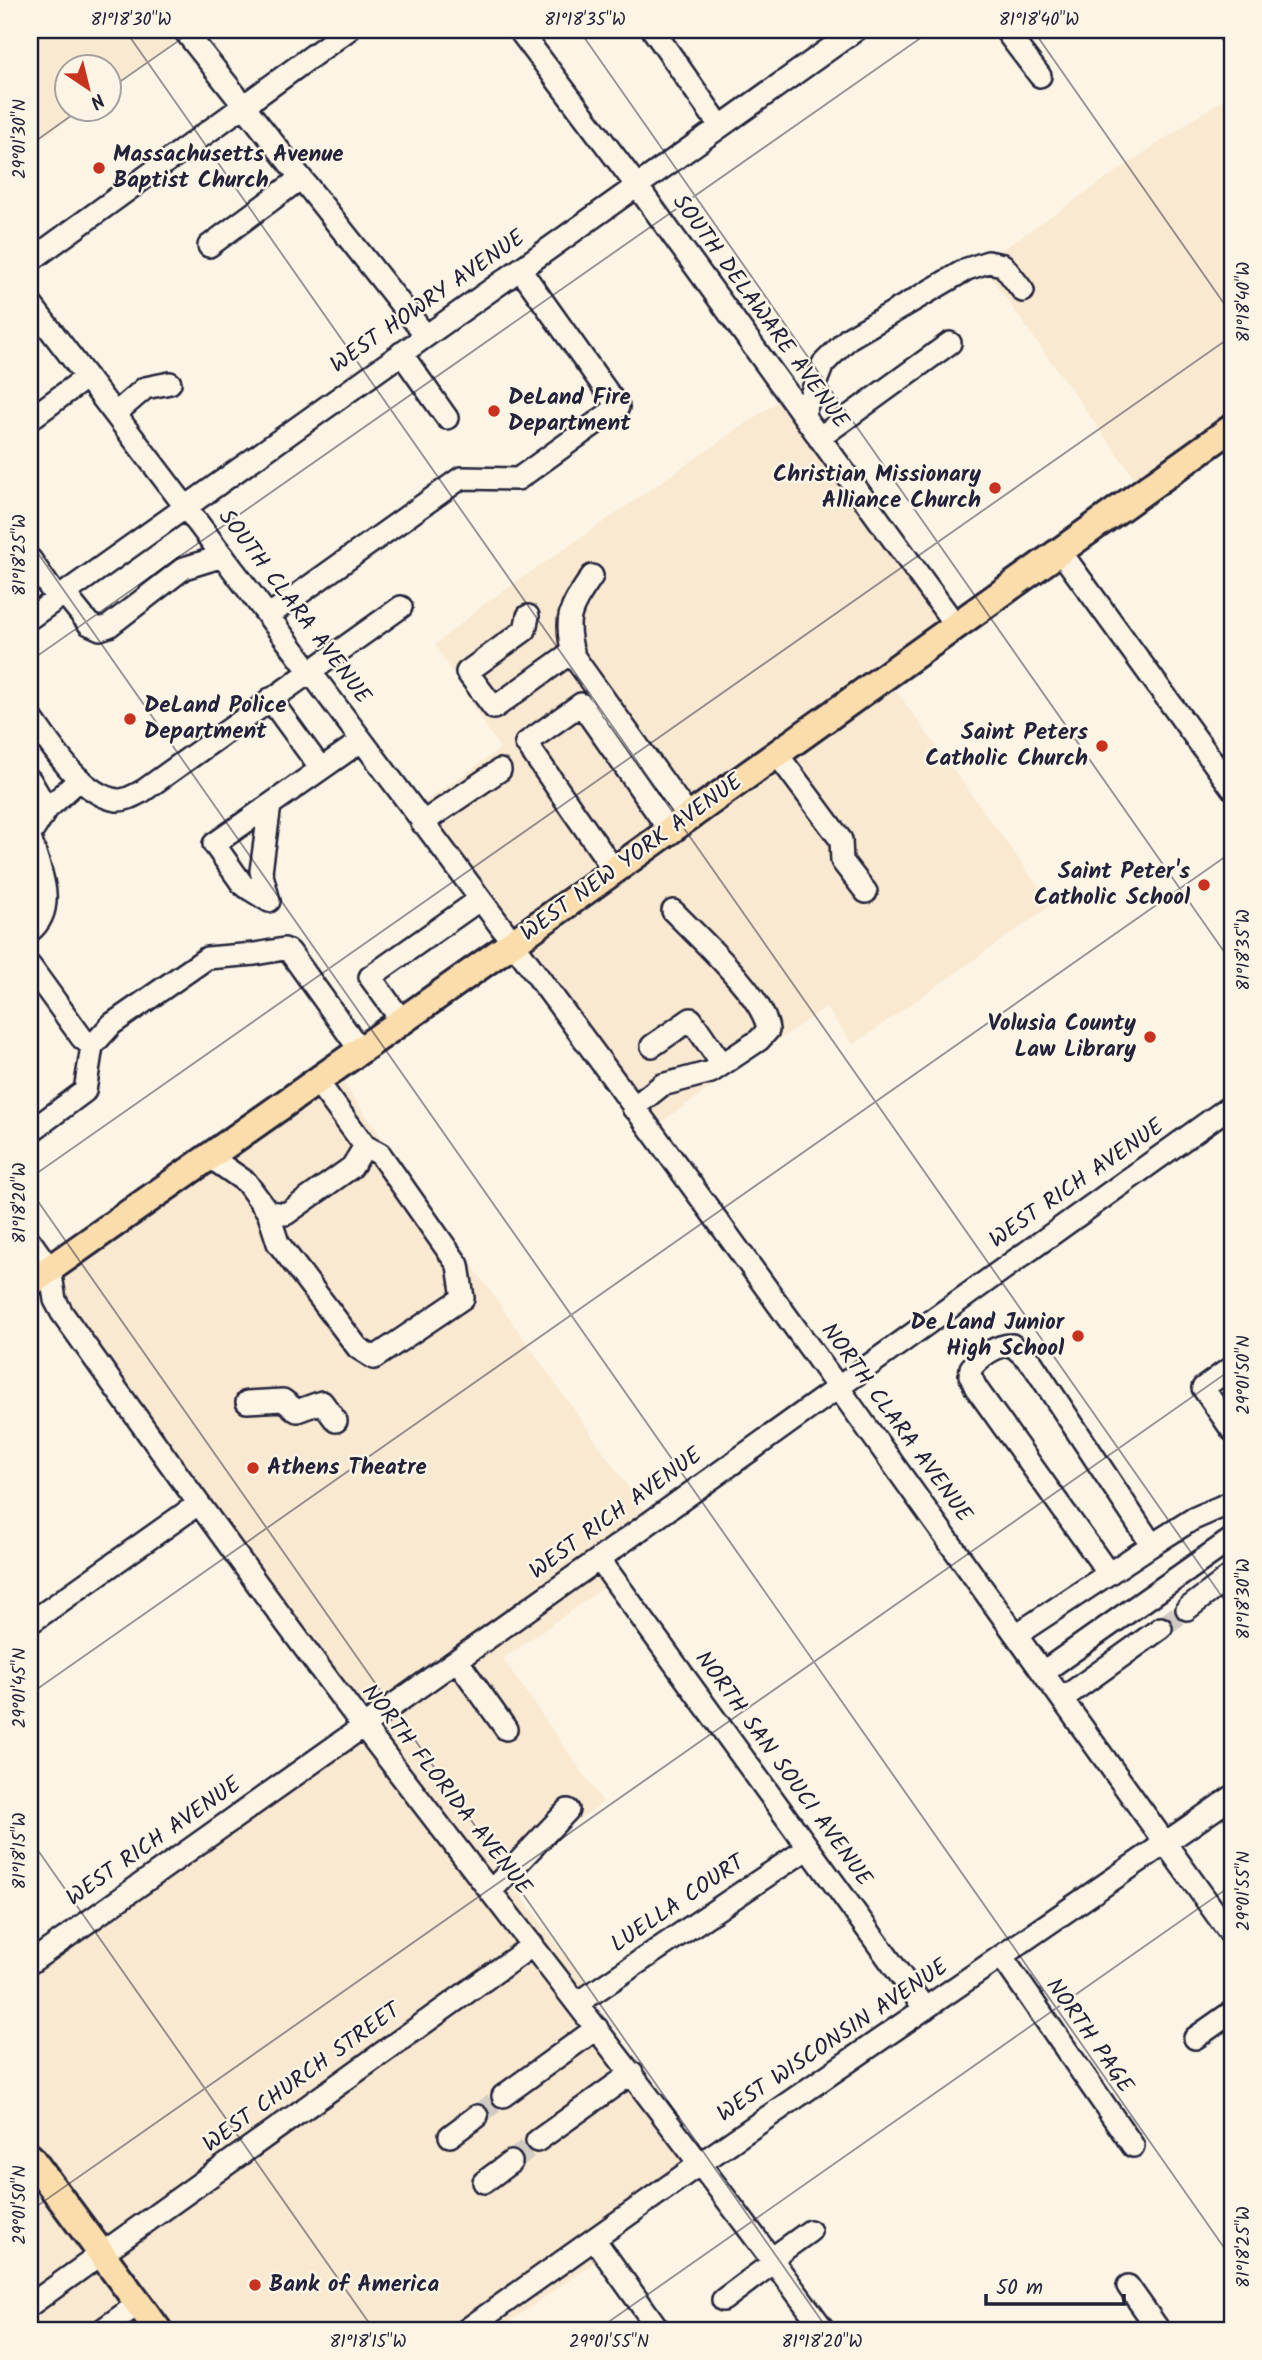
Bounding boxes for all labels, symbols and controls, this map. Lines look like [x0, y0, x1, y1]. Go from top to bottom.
text: 81°18'30"W [91, 6, 172, 35]
text: 81°18'35"W [544, 6, 626, 35]
text: 81°18'40"W [999, 6, 1079, 35]
north arrow [52, 52, 122, 122]
text: N [83, 85, 110, 116]
text: 29°01'30"N [6, 99, 35, 179]
place label: Massachusetts Avenue Baptist Church [113, 137, 344, 199]
marker: Massachusetts Avenue Baptist Church [91, 160, 107, 176]
street label: SOUTH DELAWARE AVENUE [662, 187, 858, 437]
street label: WEST HOWRY AVENUE [323, 221, 533, 383]
text: 81°18'40"W [1230, 262, 1259, 342]
place label: DeLand Fire Department [508, 380, 631, 442]
marker: DeLand Fire Department [486, 403, 502, 419]
place label: Christian Missionary Alliance Church [773, 457, 981, 519]
marker: Christian Missionary Alliance Church [987, 480, 1003, 496]
street label: SOUTH CLARA AVENUE [208, 502, 380, 713]
text: 81°18'25"W [6, 514, 35, 596]
place label: DeLand Police Department [144, 688, 287, 750]
marker: DeLand Police Department [122, 711, 138, 727]
place label: Saint Peters Catholic Church [925, 715, 1088, 777]
marker: Saint Peters Catholic Church [1094, 738, 1110, 754]
street label: WEST NEW YORK AVENUE [513, 765, 751, 951]
place label: Saint Peter's Catholic School [1034, 854, 1191, 916]
marker: Saint Peter's Catholic School [1196, 877, 1212, 893]
text: 81°18'35"W [1230, 909, 1259, 991]
place label: Volusia County Law Library [988, 1006, 1136, 1068]
marker: Volusia County Law Library [1142, 1029, 1158, 1045]
street label: WEST RICH AVENUE [982, 1110, 1172, 1258]
text: 81°18'20"W [6, 1162, 35, 1244]
place label: De Land Junior High School [910, 1305, 1066, 1367]
street label: NORTH CLARA AVENUE [811, 1316, 981, 1531]
marker: De Land Junior High School [1070, 1328, 1086, 1344]
text: 29°01'50"N [1230, 1335, 1259, 1415]
street label: WEST RICH AVENUE [522, 1438, 711, 1589]
place label: Athens Theatre [267, 1450, 427, 1486]
marker: Athens Theatre [245, 1460, 261, 1476]
text: 81°18'30"W [1230, 1559, 1259, 1640]
street label: NORTH SAN SOUCI AVENUE [685, 1644, 881, 1895]
text: 29°01'45"N [6, 1648, 35, 1728]
street label: NORTH FLORIDA AVENUE [352, 1677, 540, 1904]
street label: WEST RICH AVENUE [59, 1768, 249, 1916]
text: 81°18'15"W [6, 1812, 35, 1890]
street label: LUELLA COURT [603, 1845, 754, 1962]
text: 29°01'55"N [1230, 1851, 1259, 1931]
street label: WEST WISCONSIN AVENUE [710, 1950, 956, 2132]
street label: NORTH PAGE [1036, 1971, 1142, 2102]
street label: WEST CHURCH STREET [195, 1993, 410, 2162]
text: 29°01'50"N [6, 2165, 35, 2245]
text: 81°18'25"W [1230, 2206, 1259, 2288]
scale bar [986, 2262, 1124, 2306]
place label: Bank of America [269, 2267, 439, 2303]
text: 50 m [996, 2272, 1043, 2305]
marker: Bank of America [247, 2277, 263, 2293]
text: 81°18'15"W [329, 2328, 407, 2357]
text: 29°01'55"N [569, 2328, 649, 2357]
text: 81°18'20"W [781, 2328, 863, 2357]

